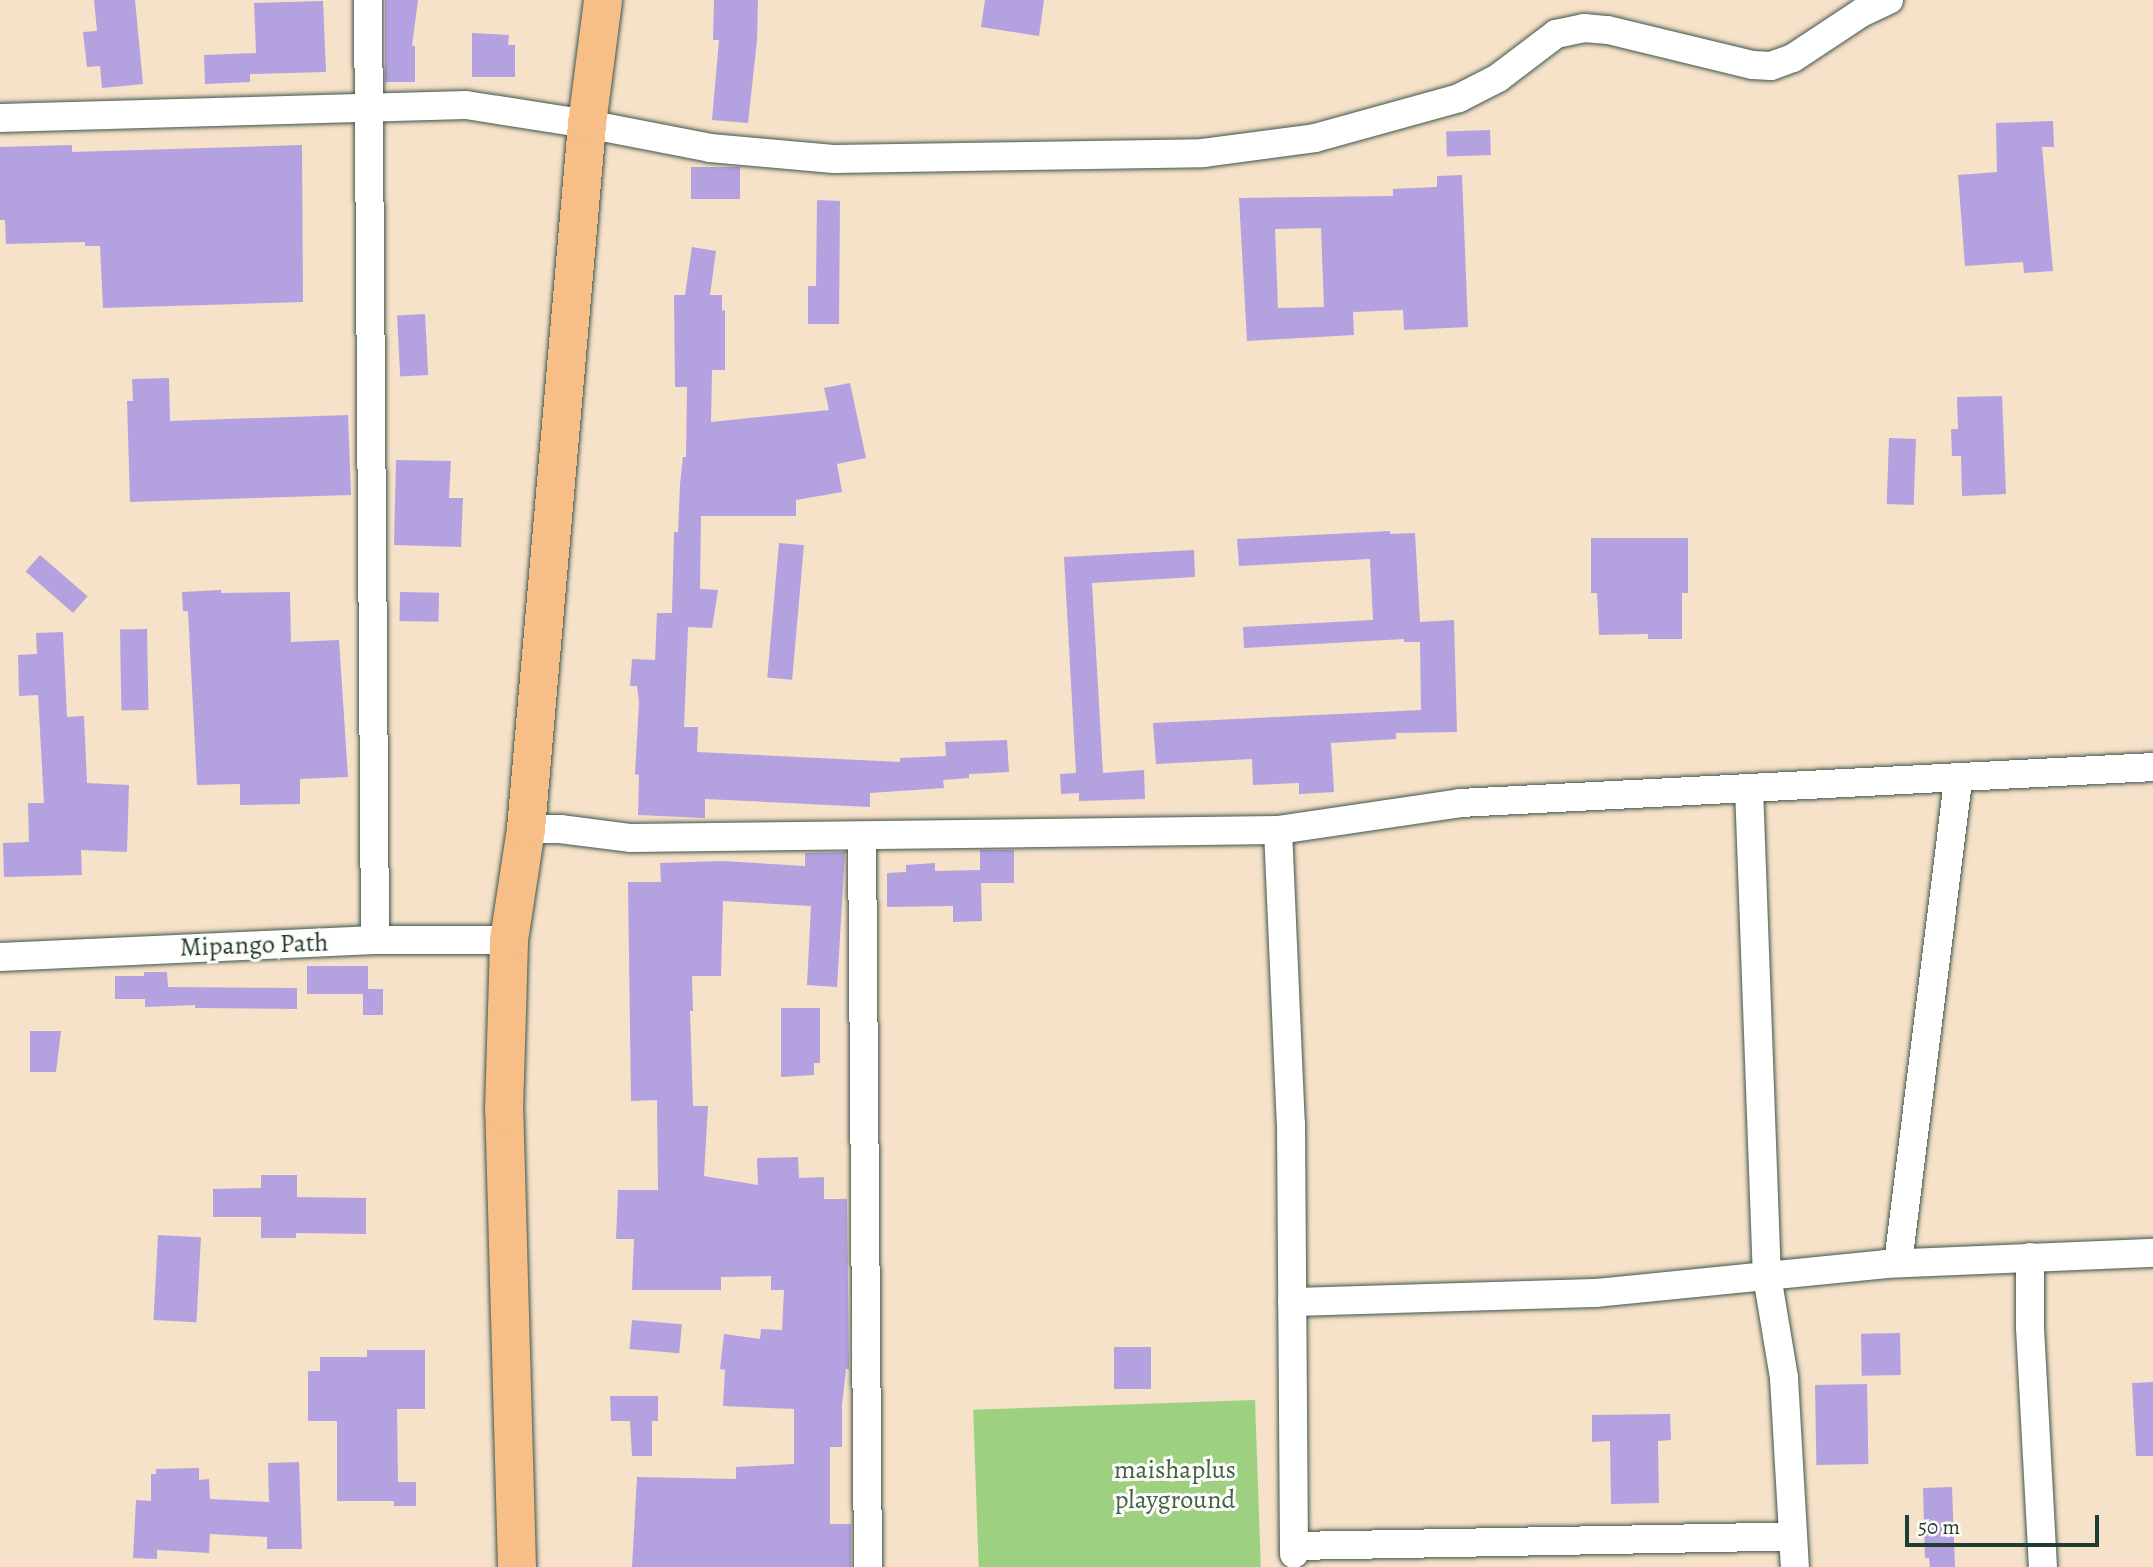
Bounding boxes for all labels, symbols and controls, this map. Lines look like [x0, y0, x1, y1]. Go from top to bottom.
street label: Mipango Path [179, 927, 329, 963]
park label: maishaplus playground [1114, 1454, 1236, 1516]
scale bar [1908, 1500, 2102, 1544]
text: 50 m [1918, 1513, 1960, 1541]

